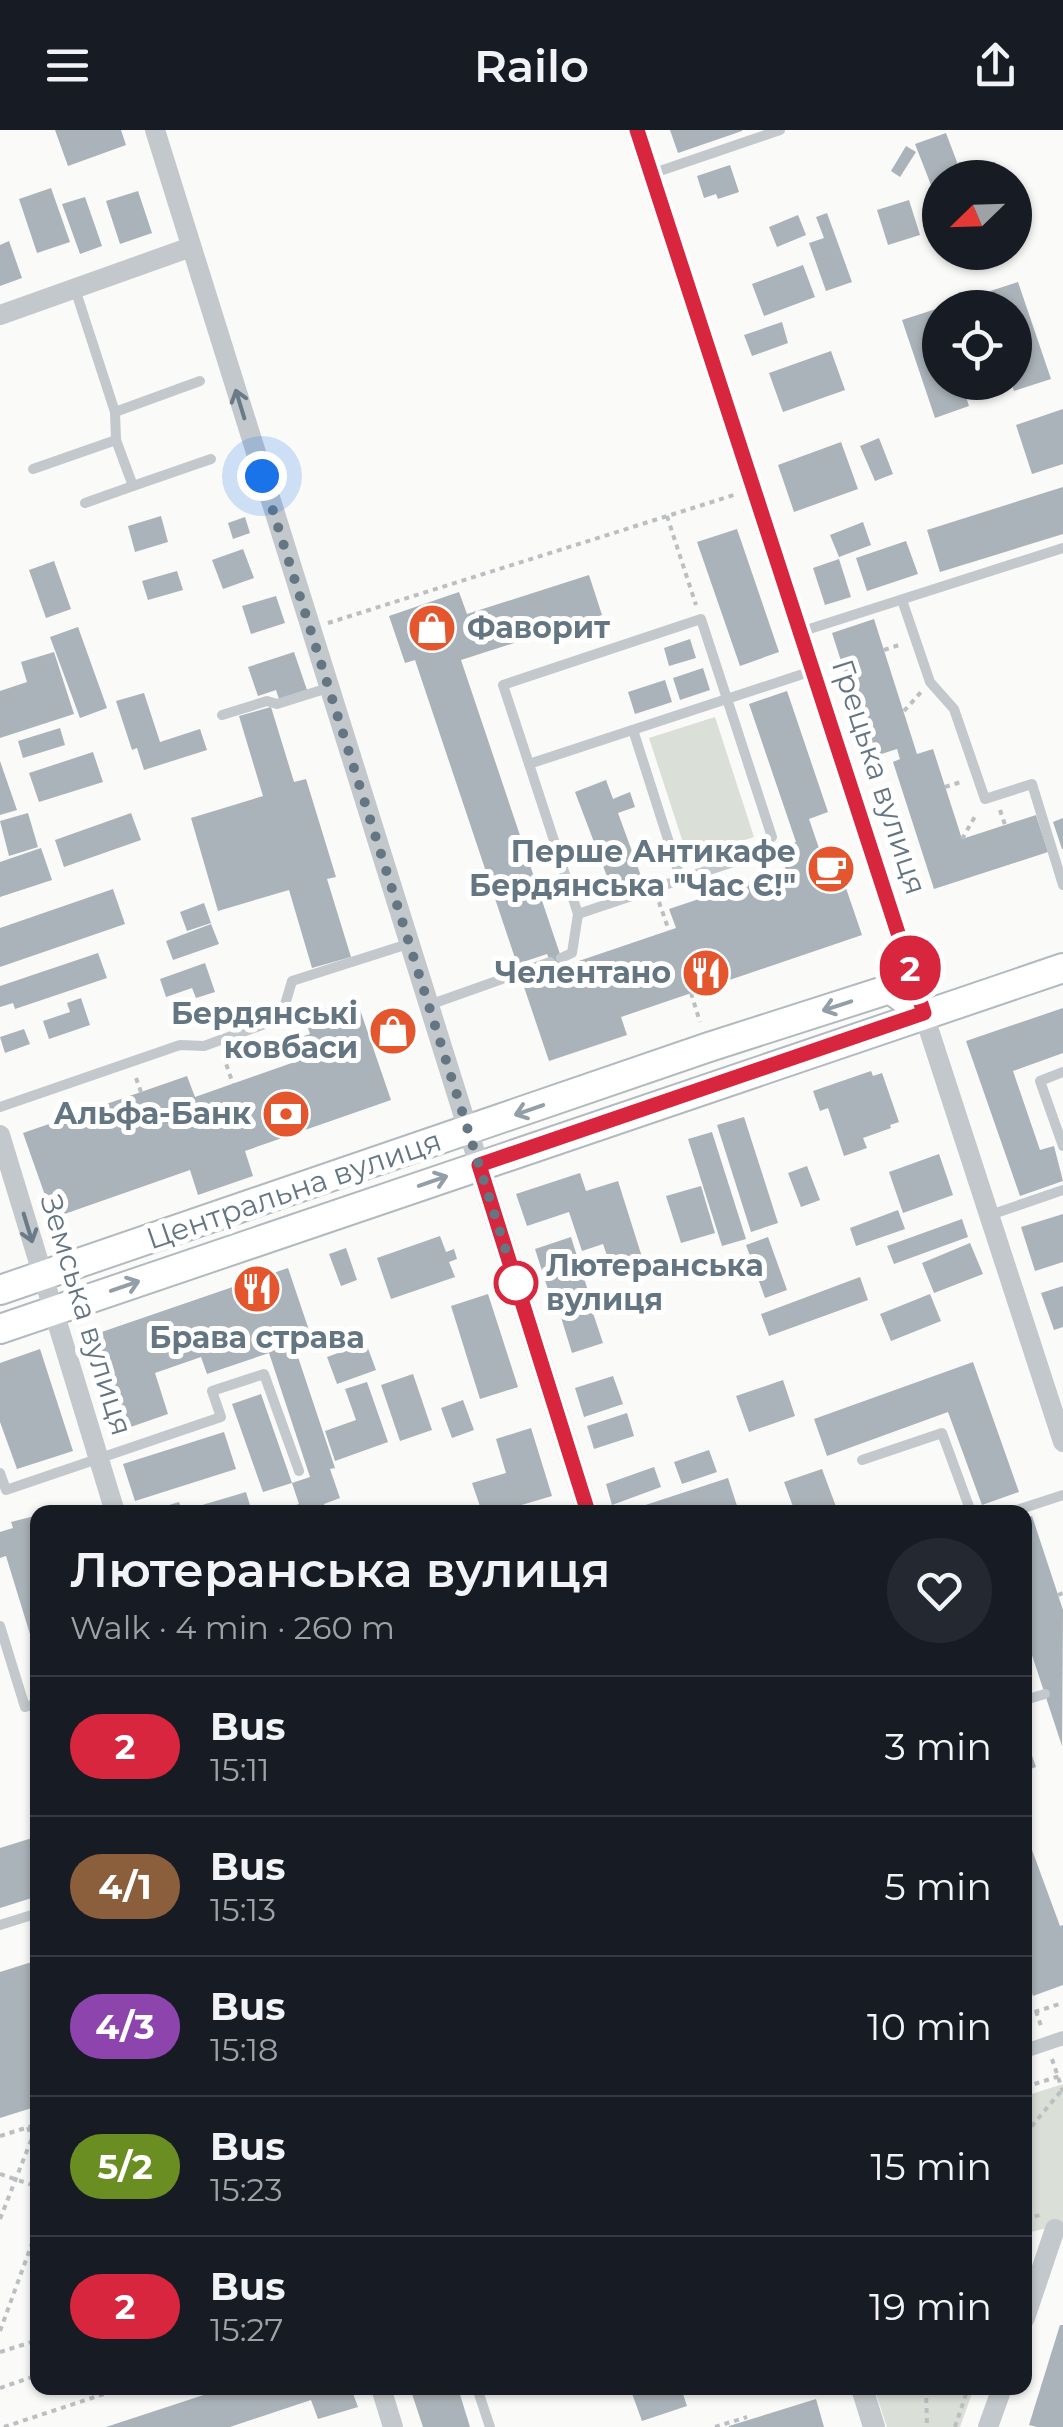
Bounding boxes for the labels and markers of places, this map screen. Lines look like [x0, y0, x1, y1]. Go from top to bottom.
shop icon: Фаворит [406, 602, 458, 654]
place label: Фаворит [467, 609, 610, 646]
place label: Перше Антикафе Бердянська "Час Є!" [469, 833, 796, 904]
cafe icon: Перше Антикафе Бердянська "Час Є!" [805, 843, 857, 895]
restaurant icon: Челентано [680, 947, 732, 999]
place label: Челентано [495, 954, 671, 991]
place label: Бердянські ковбаси [171, 995, 358, 1066]
shop icon: Бердянські ковбаси [367, 1005, 419, 1057]
bank icon: Альфа-Банк [260, 1088, 312, 1140]
place label: Альфа-Банк [54, 1095, 252, 1132]
place label: Лютеранська вулиця [546, 1247, 764, 1318]
marker: Лютеранська вулиця [495, 1262, 537, 1304]
restaurant icon: Брава страва [231, 1263, 283, 1315]
place label: Брава страва [149, 1319, 365, 1356]

